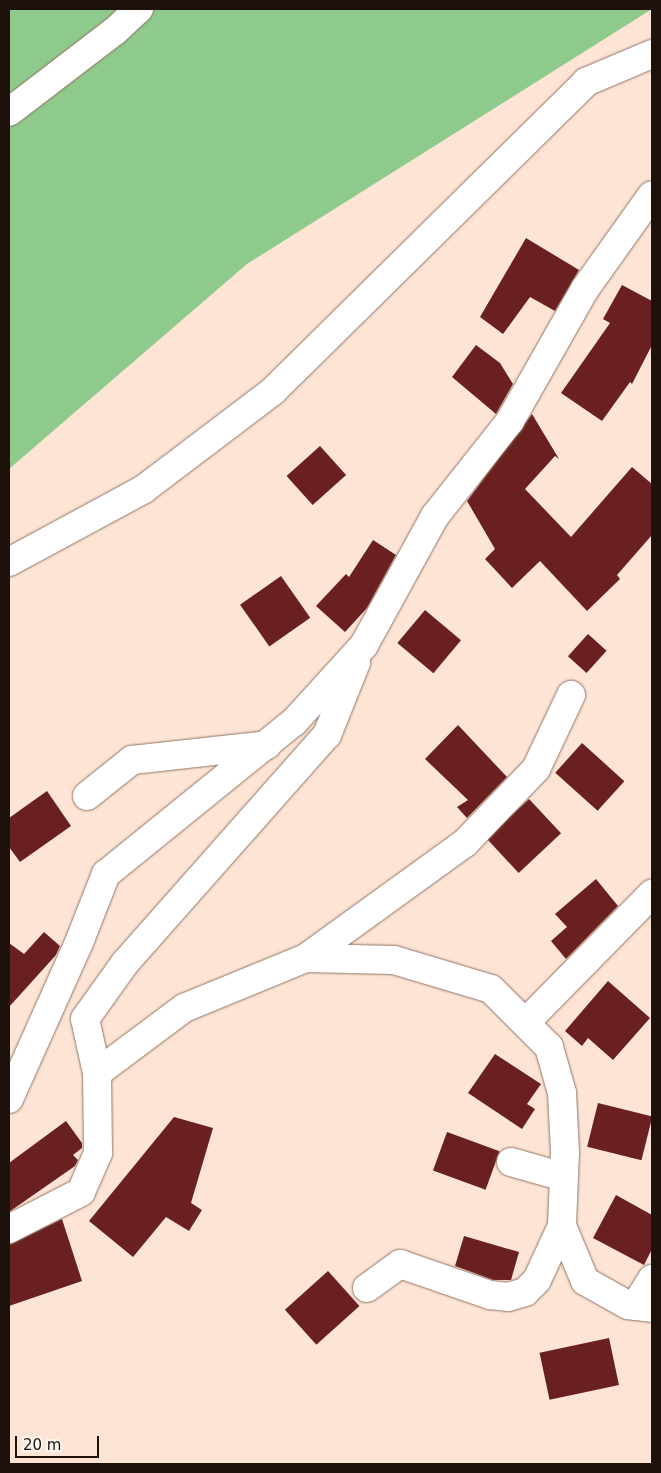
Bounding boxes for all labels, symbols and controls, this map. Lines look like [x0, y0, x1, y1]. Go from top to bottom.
scale bar [18, 1426, 101, 1458]
text: 20 m [23, 1436, 61, 1454]

